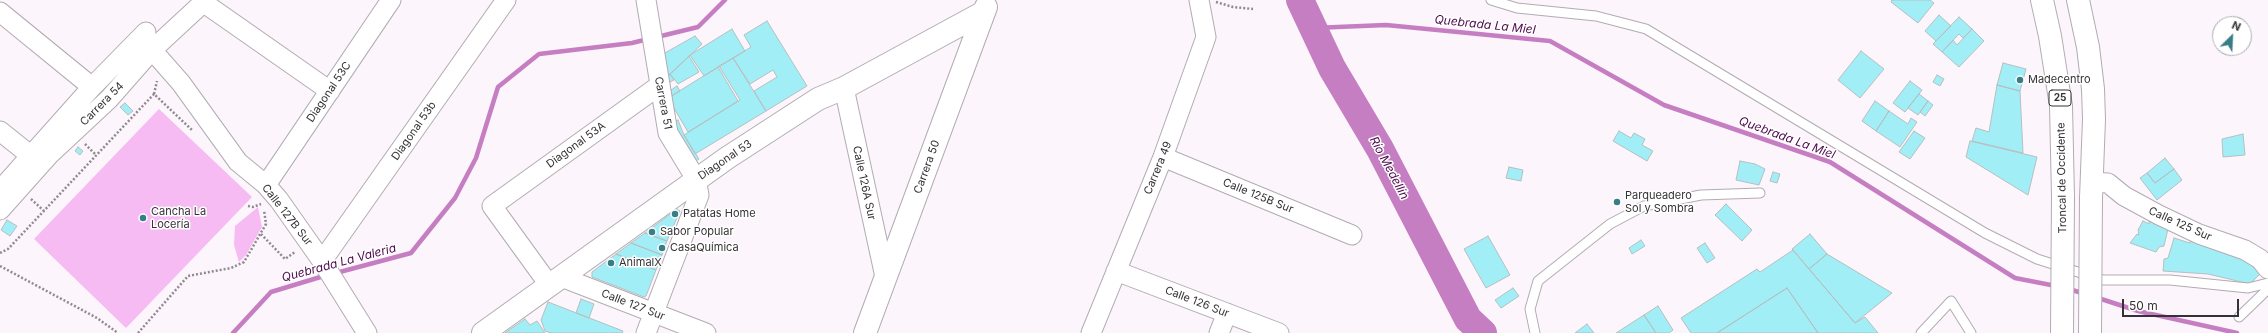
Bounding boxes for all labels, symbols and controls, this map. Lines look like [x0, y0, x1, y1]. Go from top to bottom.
water label: Quebrada La Miel [1434, 13, 1536, 37]
north arrow [2212, 16, 2252, 56]
text: N [2230, 18, 2243, 34]
street label: Diagonal 53C [304, 59, 354, 125]
place label: Madecentro [2028, 73, 2091, 87]
street label: Carrera 51 [651, 75, 675, 131]
marker: Madecentro [2015, 75, 2025, 85]
street label: Carrera 54 [77, 79, 127, 129]
road number: 25 [2049, 90, 2071, 106]
street label: Diagonal 53b [389, 99, 439, 163]
water label: Quebrada La Miel [1737, 114, 1837, 162]
street label: Diagonal 53A [544, 119, 608, 171]
street label: Troncal de Occidente [2054, 122, 2070, 234]
water label: Río Medellín [1366, 134, 1412, 202]
street label: Diagonal 53 [696, 137, 754, 183]
street label: Carrera 50 [911, 138, 943, 196]
street label: Carrera 49 [1141, 139, 1175, 197]
street label: Calle 126A Sur [850, 145, 878, 221]
street label: Calle 125B Sur [1221, 176, 1295, 216]
street label: Calle 127B Sur [259, 182, 315, 248]
place label: Parqueadero Sol y Sombra [1625, 189, 1694, 215]
marker: Parqueadero Sol y Sombra [1612, 197, 1622, 207]
street label: Calle 125 Sur [2146, 204, 2214, 244]
place label: Cancha La Locería [151, 205, 206, 231]
place label: Patatas Home [683, 207, 756, 221]
marker: Patatas Home [670, 209, 680, 219]
marker: Cancha La Locería [138, 213, 148, 223]
place label: Sabor Popular [660, 225, 734, 239]
marker: Sabor Popular [647, 227, 657, 237]
water label: Quebrada La Valeria [280, 241, 398, 285]
place label: CasaQuímica [670, 241, 739, 255]
marker: CasaQuímica [657, 243, 667, 253]
place label: AnimalX [619, 256, 662, 270]
marker: AnimalX [606, 258, 616, 268]
street label: Calle 126 Sur [1163, 284, 1231, 320]
street label: Calle 127 Sur [599, 287, 667, 323]
scale bar [2124, 291, 2241, 317]
text: 50 m [2129, 298, 2158, 313]

